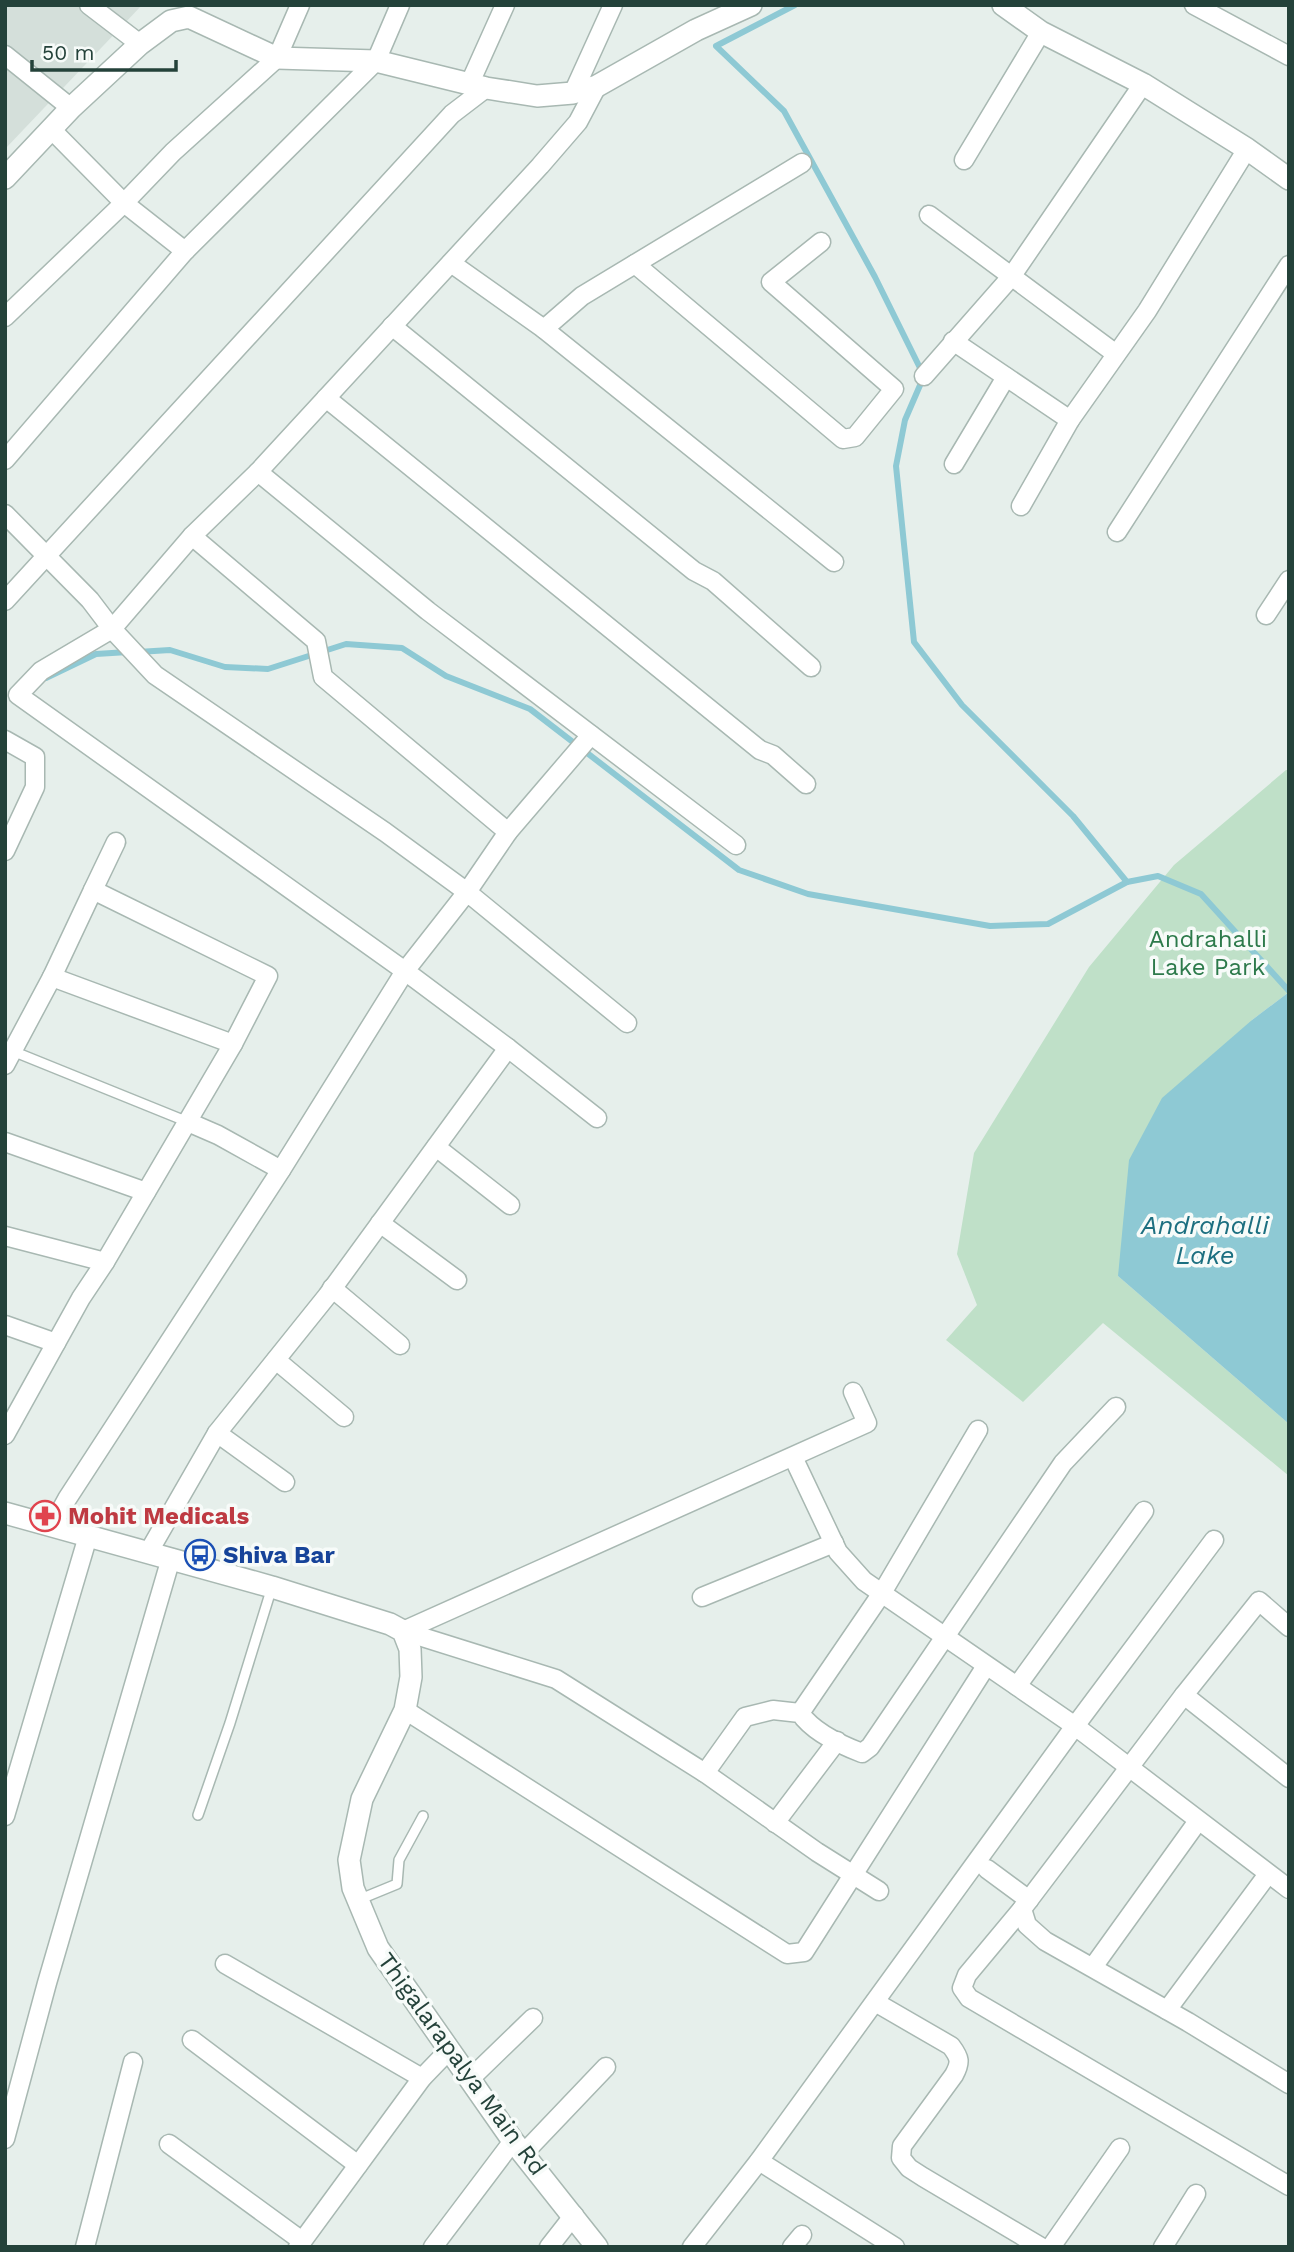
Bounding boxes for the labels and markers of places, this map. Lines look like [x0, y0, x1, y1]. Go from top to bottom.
pharmacy icon: Mohit Medicals [28, 1499, 62, 1533]
place label: Mohit Medicals [68, 1502, 249, 1530]
bus stop icon: Shiva Bar [183, 1538, 217, 1572]
place label: Shiva Bar [223, 1541, 335, 1569]

